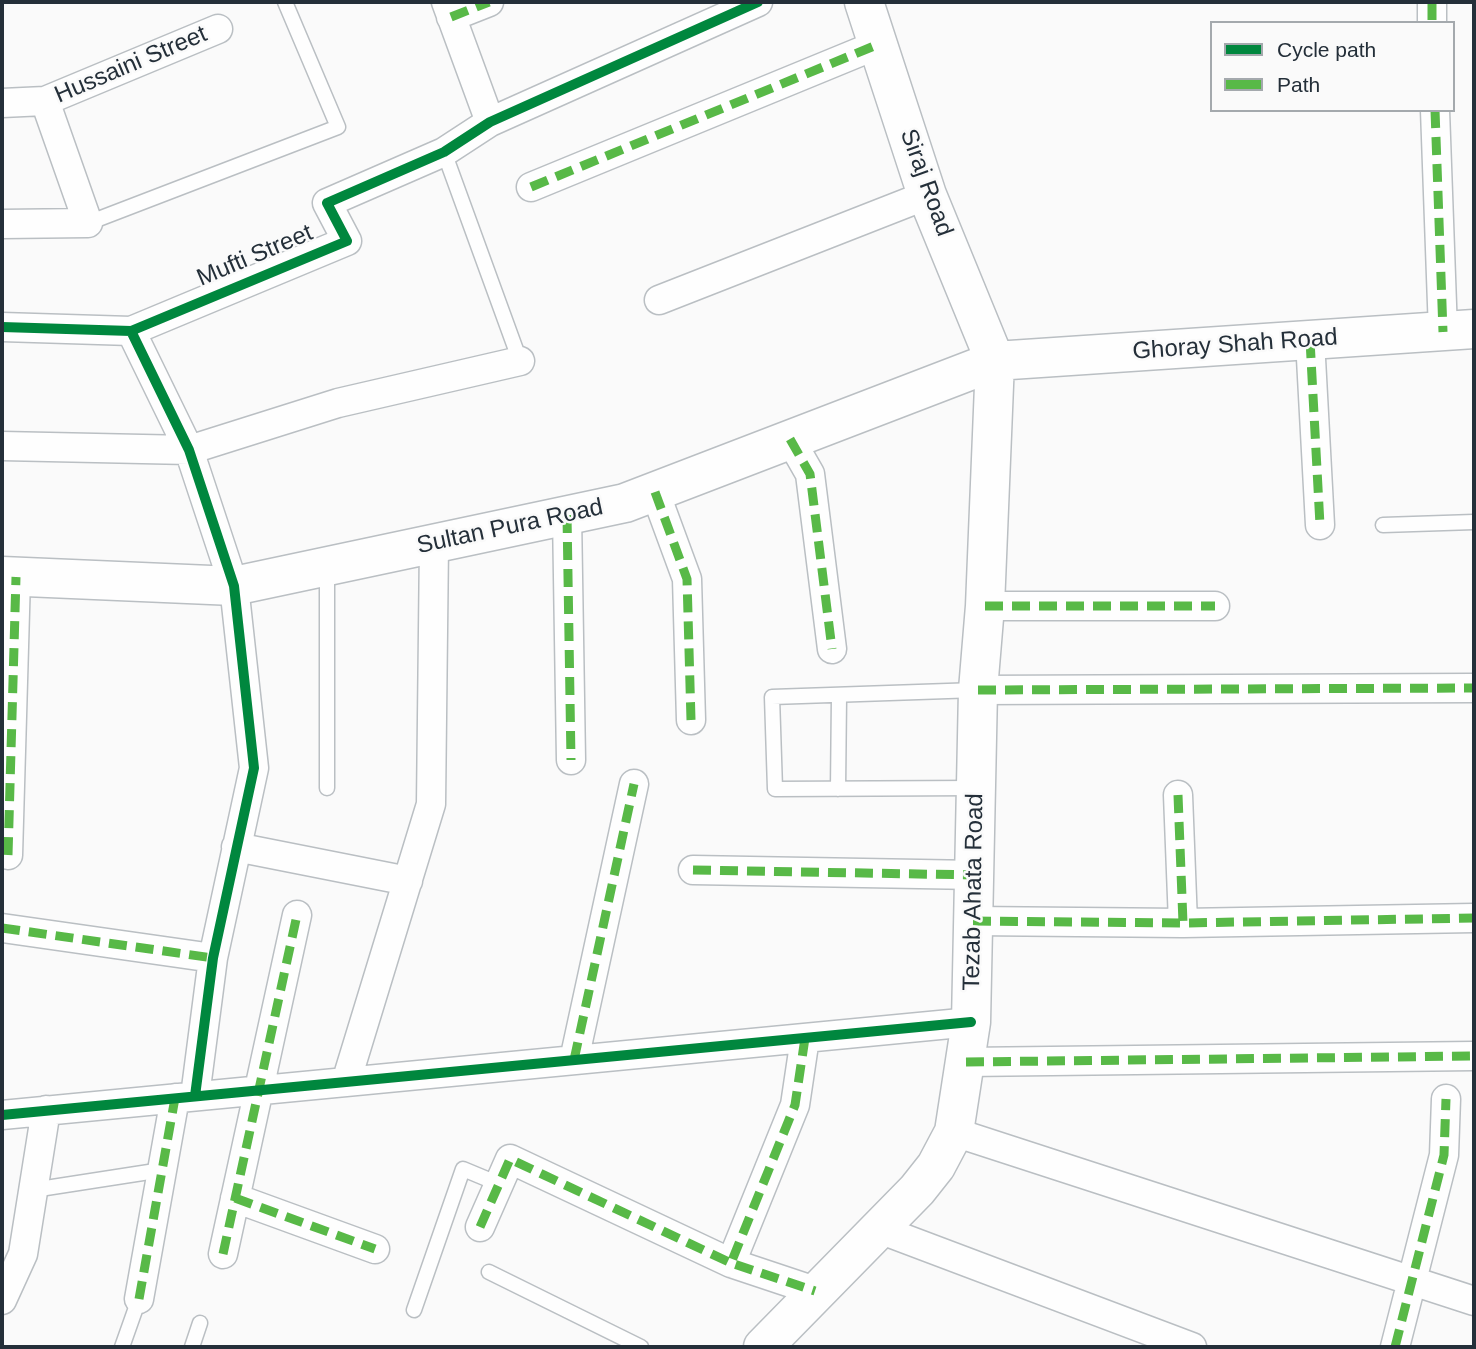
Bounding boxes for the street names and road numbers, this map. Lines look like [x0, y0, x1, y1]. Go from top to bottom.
street label: Hussaini Street [50, 20, 212, 110]
street label: Siraj Road [893, 125, 959, 241]
street label: Mufti Street [193, 219, 317, 293]
street label: Ghoray Shah Road [1132, 323, 1338, 367]
street label: Sultan Pura Road [414, 493, 606, 561]
street label: Tezab Ahata Road [958, 793, 990, 991]

